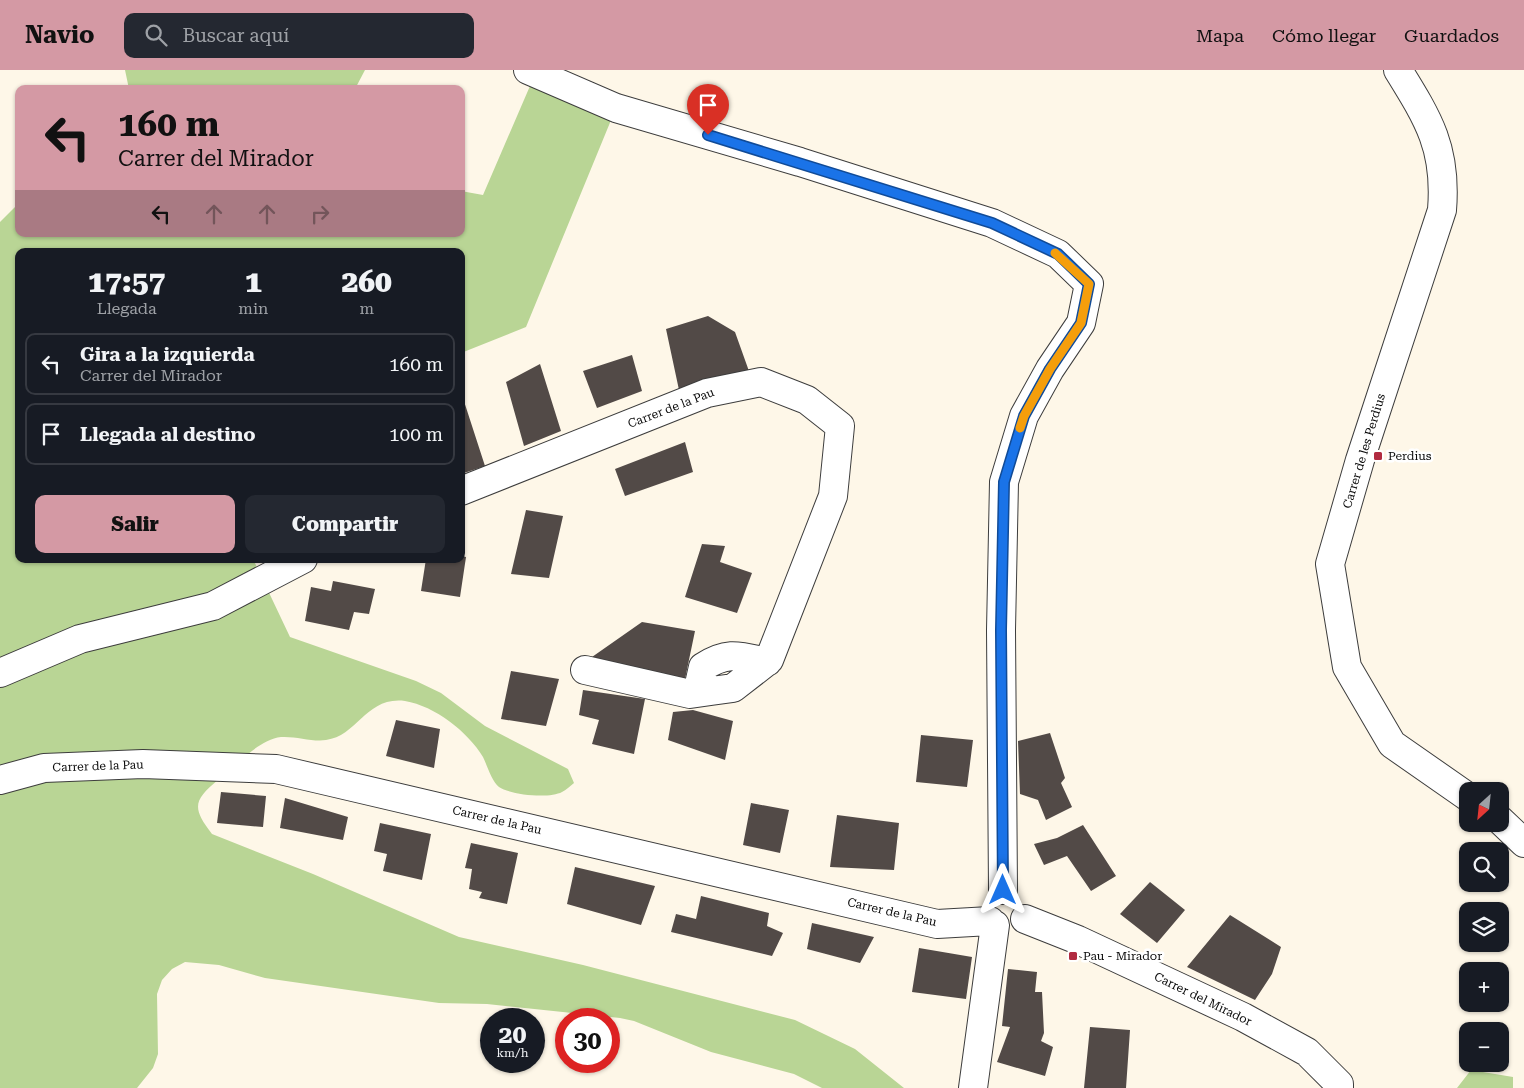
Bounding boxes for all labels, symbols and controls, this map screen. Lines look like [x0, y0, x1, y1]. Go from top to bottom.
search box [124, 13, 474, 58]
text: Navio [25, 21, 94, 49]
icon: search [142, 21, 170, 49]
text: Buscar aquí [182, 24, 289, 47]
text: Mapa [1196, 25, 1244, 46]
text: Cómo llegar [1272, 25, 1376, 46]
text: Guardados [1404, 25, 1499, 46]
pin [687, 84, 729, 135]
icon: arrive [694, 91, 722, 119]
text: 160 m [118, 104, 219, 145]
icon: left [35, 105, 100, 170]
text: Carrer del Mirador [118, 146, 314, 171]
icon: left [147, 200, 175, 228]
icon: ahead [200, 200, 228, 228]
icon: ahead [253, 200, 281, 228]
icon: right [306, 200, 334, 228]
text: 17:57 [88, 264, 165, 299]
text: 1 [245, 264, 262, 299]
text: 260 [341, 264, 392, 299]
text: Llegada [97, 299, 157, 318]
text: min [238, 299, 268, 318]
text: m [359, 299, 374, 318]
text: Gira a la izquierda [80, 343, 255, 366]
icon: left [37, 350, 65, 378]
text: 160 m [389, 353, 443, 376]
text: Carrer del Mirador [80, 366, 222, 385]
street label: Carrer de la Pau [626, 385, 717, 431]
street label: Carrer de les Perdius [1340, 392, 1388, 510]
icon: arrive [37, 420, 65, 448]
text: Llegada al destino [80, 423, 256, 446]
text: 100 m [389, 423, 443, 446]
place label: Perdius [1388, 449, 1432, 463]
marker: Perdius [1372, 450, 1384, 462]
button: Salir [35, 495, 235, 553]
button: Compartir [245, 495, 445, 553]
street label: Carrer de la Pau [52, 757, 144, 775]
north arrow [1459, 782, 1509, 832]
map controls [1459, 782, 1509, 1072]
street label: Carrer de la Pau [451, 803, 544, 837]
button: search [1459, 842, 1509, 892]
position arrow [976, 863, 1028, 915]
street label: Carrer de la Pau [846, 895, 939, 929]
button: layers [1459, 902, 1509, 952]
place label: Pau - Mirador [1083, 949, 1162, 963]
marker: Pau - Mirador [1067, 950, 1079, 962]
button: + [1459, 962, 1509, 1012]
street label: Carrer del Mirador [1152, 969, 1254, 1029]
speed limit sign: 30 [555, 1008, 620, 1073]
text: 20 [498, 1020, 527, 1049]
button: − [1459, 1022, 1509, 1072]
text: km/h [496, 1046, 529, 1060]

